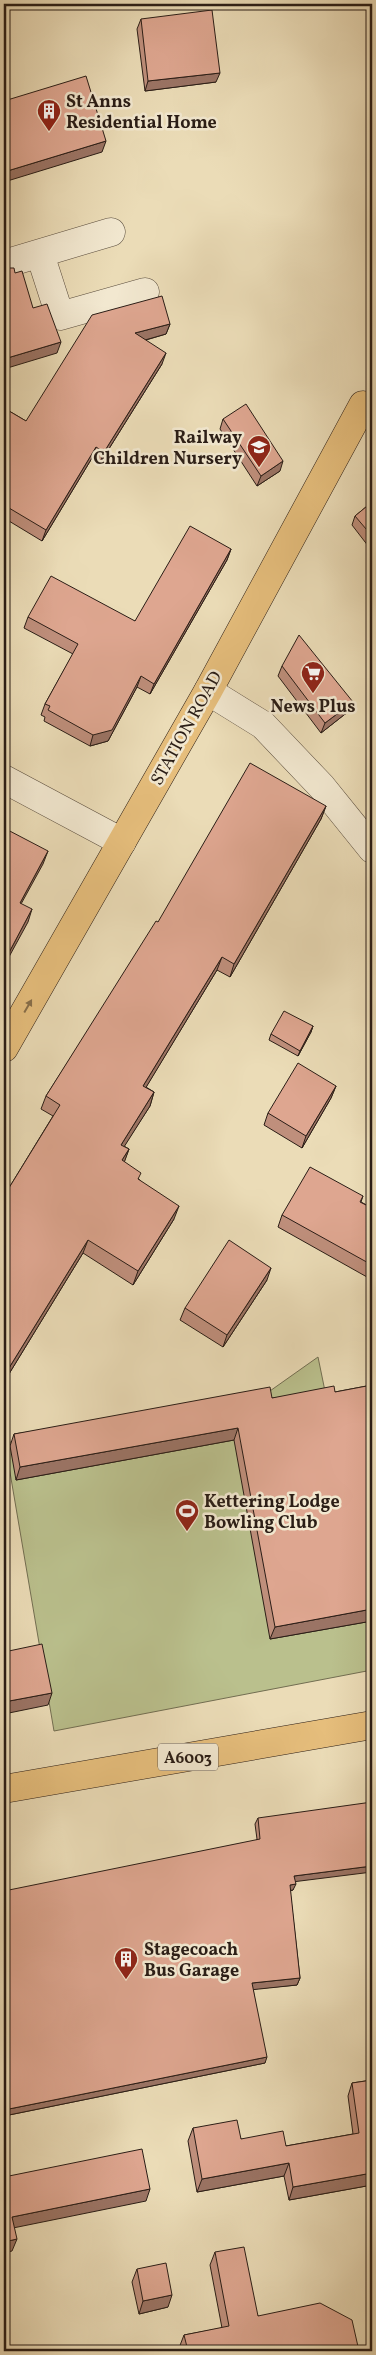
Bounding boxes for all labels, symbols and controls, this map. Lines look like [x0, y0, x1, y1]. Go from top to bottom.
place label: St Anns Residential Home [66, 90, 217, 136]
building icon: St Anns Residential Home [36, 98, 62, 132]
place label: Railway Children Nursery [93, 426, 242, 472]
school or university icon: Railway Children Nursery [246, 434, 272, 468]
supermarket icon: News Plus [300, 660, 326, 694]
street label: STATION ROAD [146, 667, 229, 790]
place label: News Plus [270, 695, 356, 720]
one-way arrow [24, 999, 32, 1014]
place label: Kettering Lodge Bowling Club [204, 1490, 340, 1536]
sports icon: Kettering Lodge Bowling Club [174, 1498, 200, 1532]
road number: A6003 [158, 1744, 218, 1770]
place label: Stagecoach Bus Garage [144, 1938, 239, 1984]
building icon: Stagecoach Bus Garage [113, 1946, 139, 1980]

